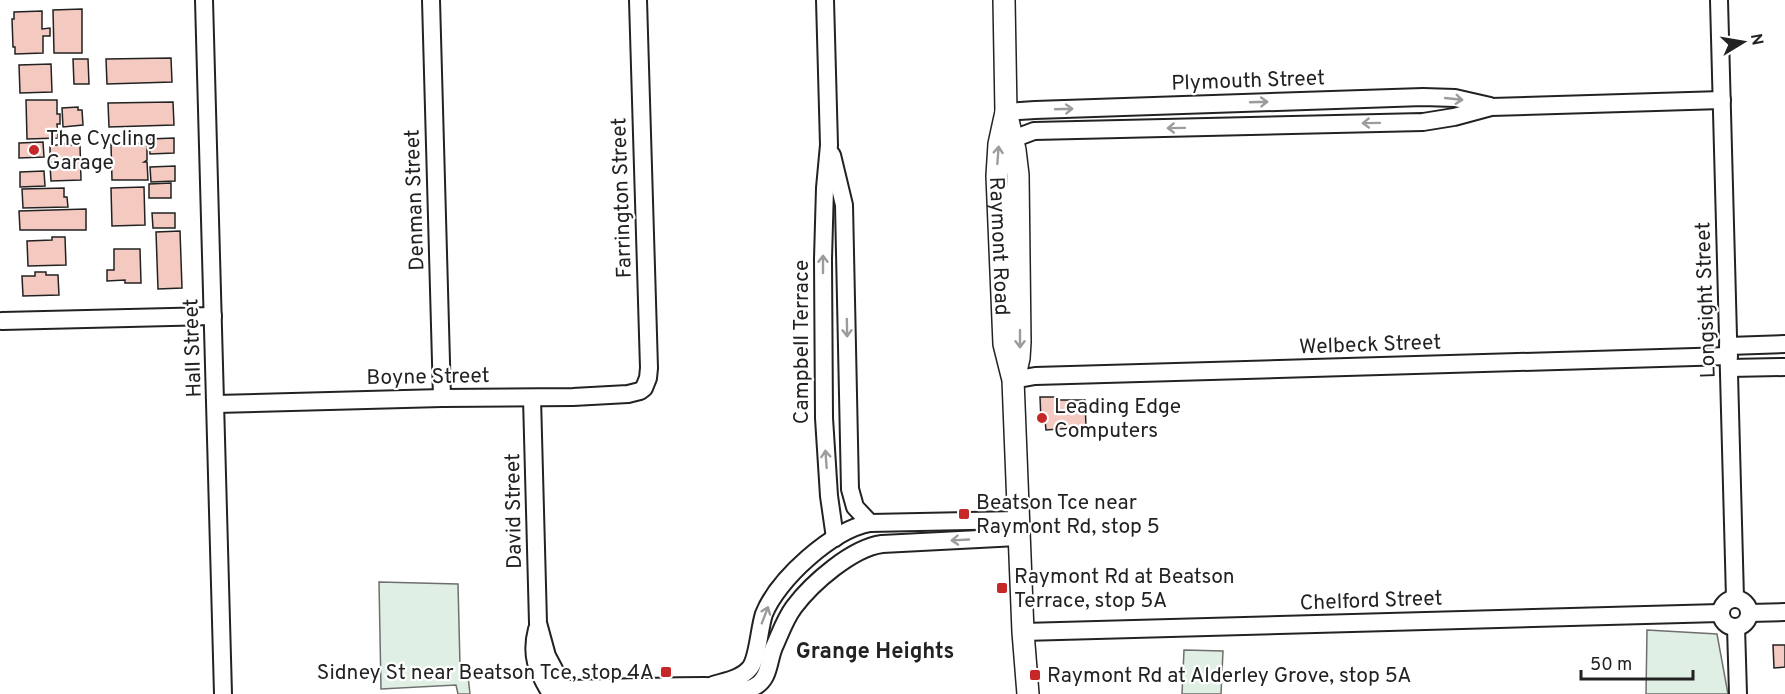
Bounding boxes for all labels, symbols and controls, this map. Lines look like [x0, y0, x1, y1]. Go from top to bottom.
north arrow [1713, 12, 1773, 72]
text: N [1745, 32, 1767, 47]
street label: Plymouth Street [1171, 65, 1325, 98]
one-way arrow [1443, 94, 1463, 105]
one-way arrow [1249, 97, 1269, 108]
one-way arrow [1054, 103, 1074, 114]
street label: Farrington Street [606, 117, 639, 279]
one-way arrow [1362, 118, 1382, 129]
one-way arrow [1167, 122, 1187, 134]
place label: The Cycling Garage [46, 126, 156, 177]
street label: Denman Street [400, 129, 431, 271]
marker: The Cycling Garage [27, 143, 41, 157]
one-way arrow [993, 146, 1004, 166]
street label: Raymont Road [982, 176, 1015, 316]
street label: Longsight Street [1690, 221, 1723, 379]
one-way arrow [817, 254, 829, 274]
street label: Campbell Terrace [789, 260, 816, 424]
street label: Hall Street [178, 298, 209, 398]
one-way arrow [841, 317, 852, 337]
one-way arrow [1014, 328, 1026, 348]
street label: Welbeck Street [1299, 330, 1442, 361]
street label: Boyne Street [366, 363, 490, 392]
place label: Leading Edge Computers [1054, 394, 1181, 445]
marker: Leading Edge Computers [1035, 411, 1049, 425]
one-way arrow [820, 449, 831, 469]
street label: David Street [500, 453, 529, 569]
place label: Beatson Tce near Raymont Rd, stop 5 [976, 490, 1160, 541]
marker: Beatson Tce near Raymont Rd, stop 5 [957, 507, 971, 521]
one-way arrow [951, 535, 971, 546]
place label: Raymont Rd at Beatson Terrace, stop 5A [1014, 564, 1235, 615]
marker: Raymont Rd at Beatson Terrace, stop 5A [995, 581, 1009, 595]
street label: Chelford Street [1299, 586, 1443, 617]
one-way arrow [760, 607, 771, 625]
district label: Grange Heights [796, 639, 954, 666]
scale bar [1581, 643, 1694, 681]
text: 50 m [1590, 654, 1632, 677]
place label: Sidney St near Beatson Tce, stop 4A [317, 660, 654, 687]
place label: Raymont Rd at Alderley Grove, stop 5A [1047, 663, 1412, 690]
marker: Sidney St near Beatson Tce, stop 4A [659, 665, 673, 679]
marker: Raymont Rd at Alderley Grove, stop 5A [1028, 668, 1042, 682]

